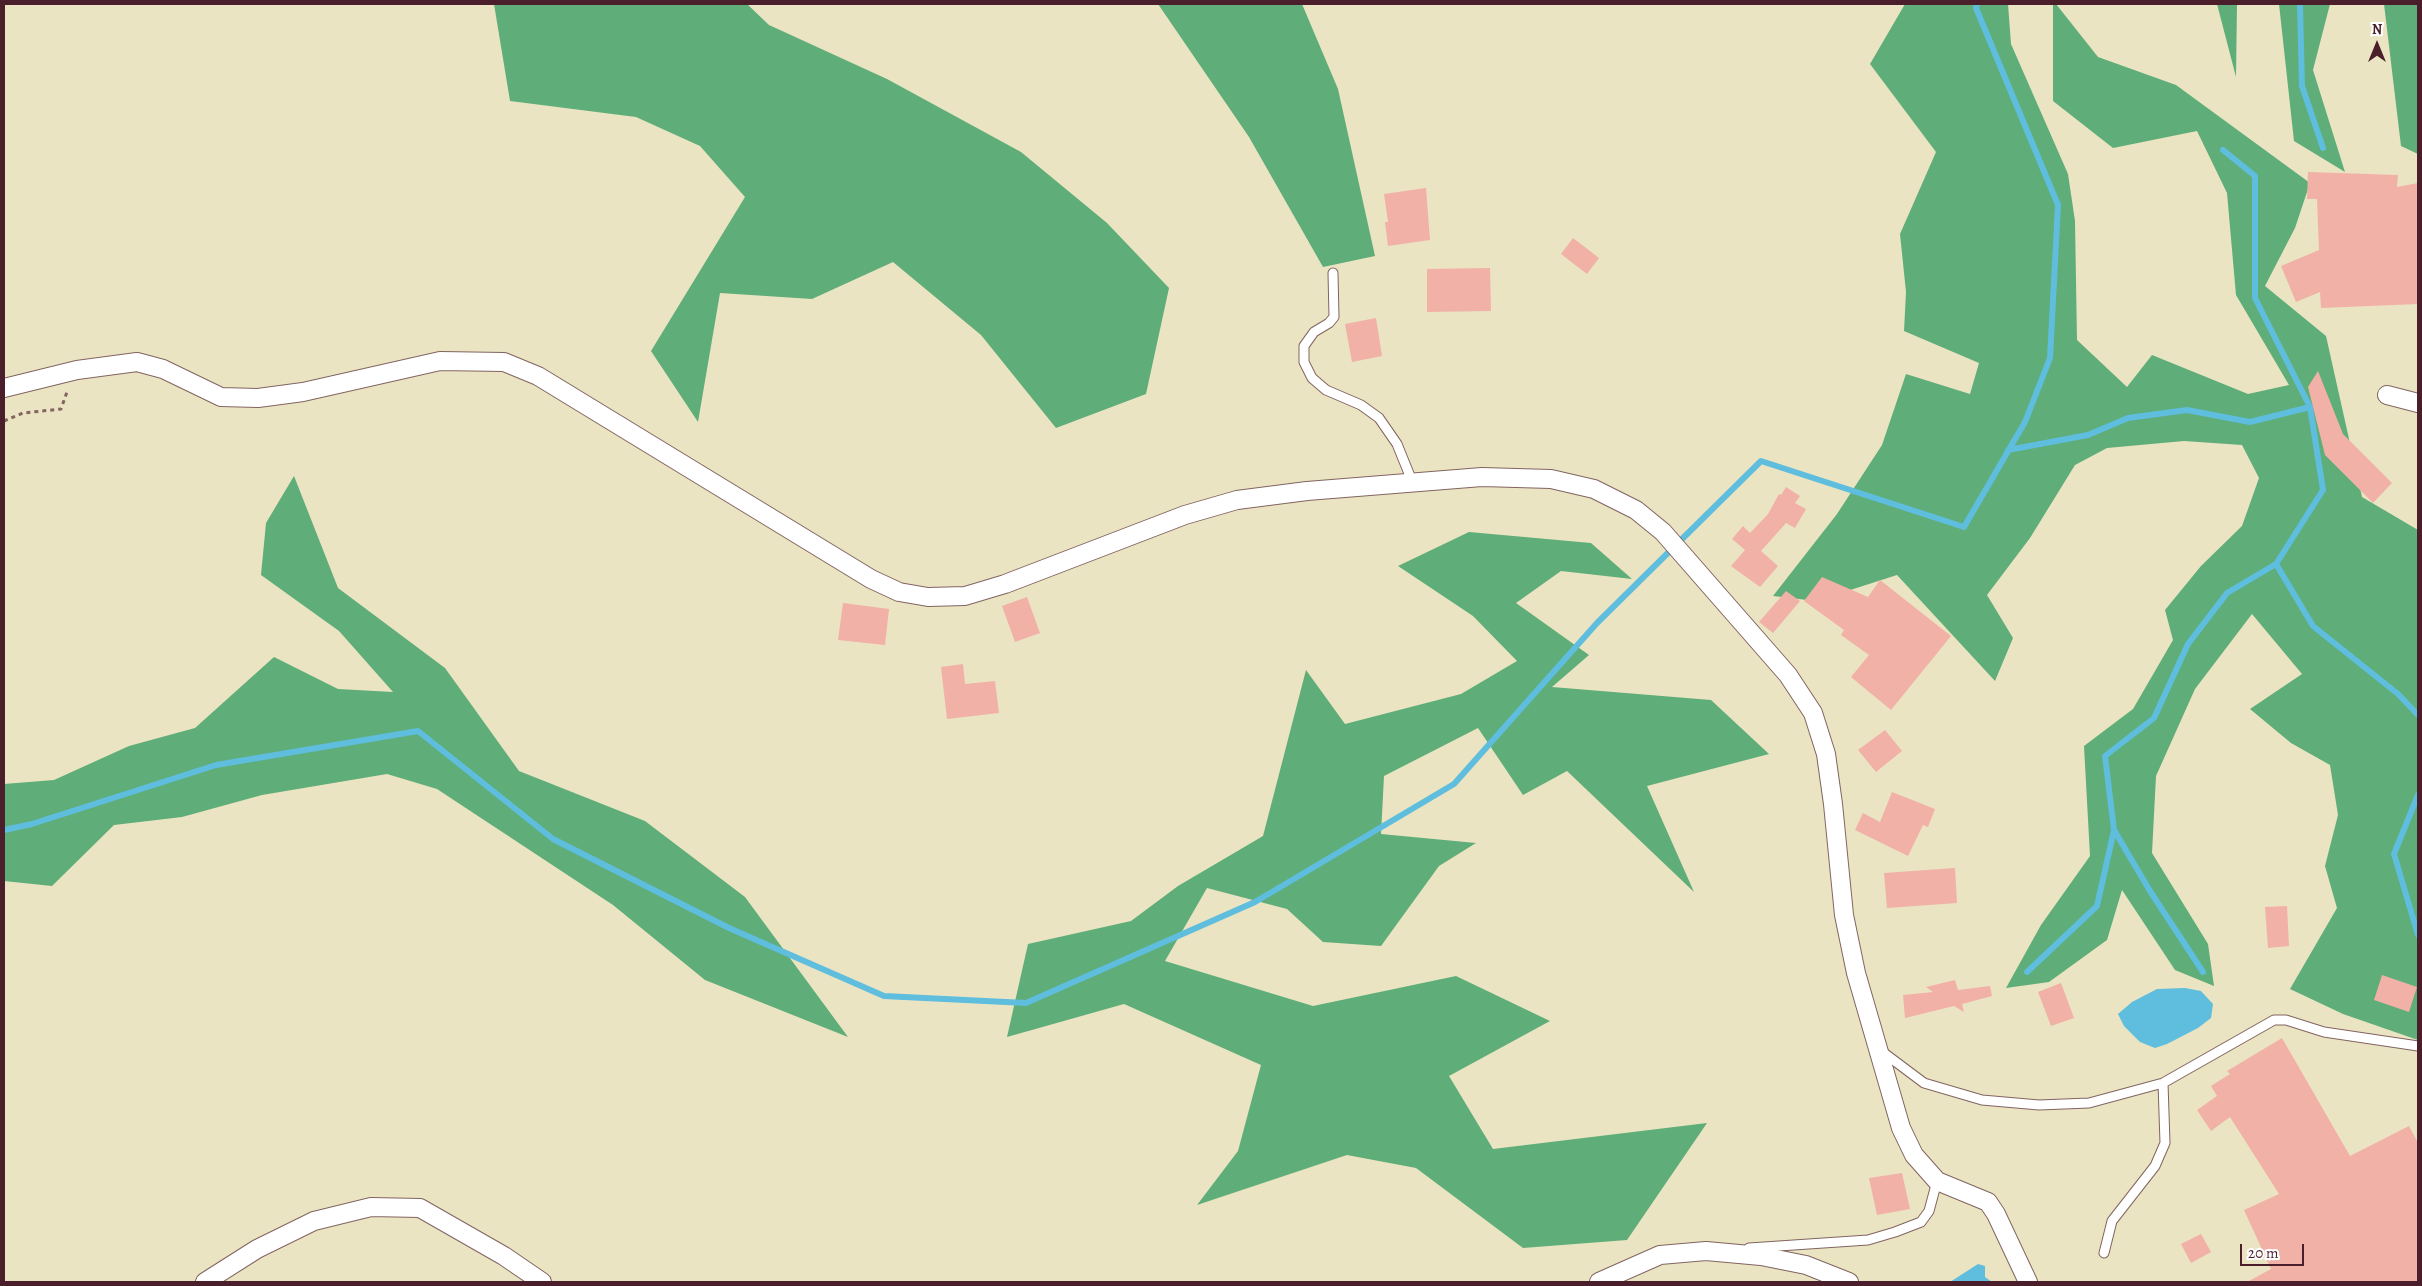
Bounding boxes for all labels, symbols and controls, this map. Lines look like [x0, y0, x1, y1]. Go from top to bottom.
north arrow [2352, 20, 2402, 70]
text: N [2372, 20, 2382, 39]
scale bar [2242, 1234, 2306, 1266]
text: 20 m [2248, 1243, 2279, 1263]

